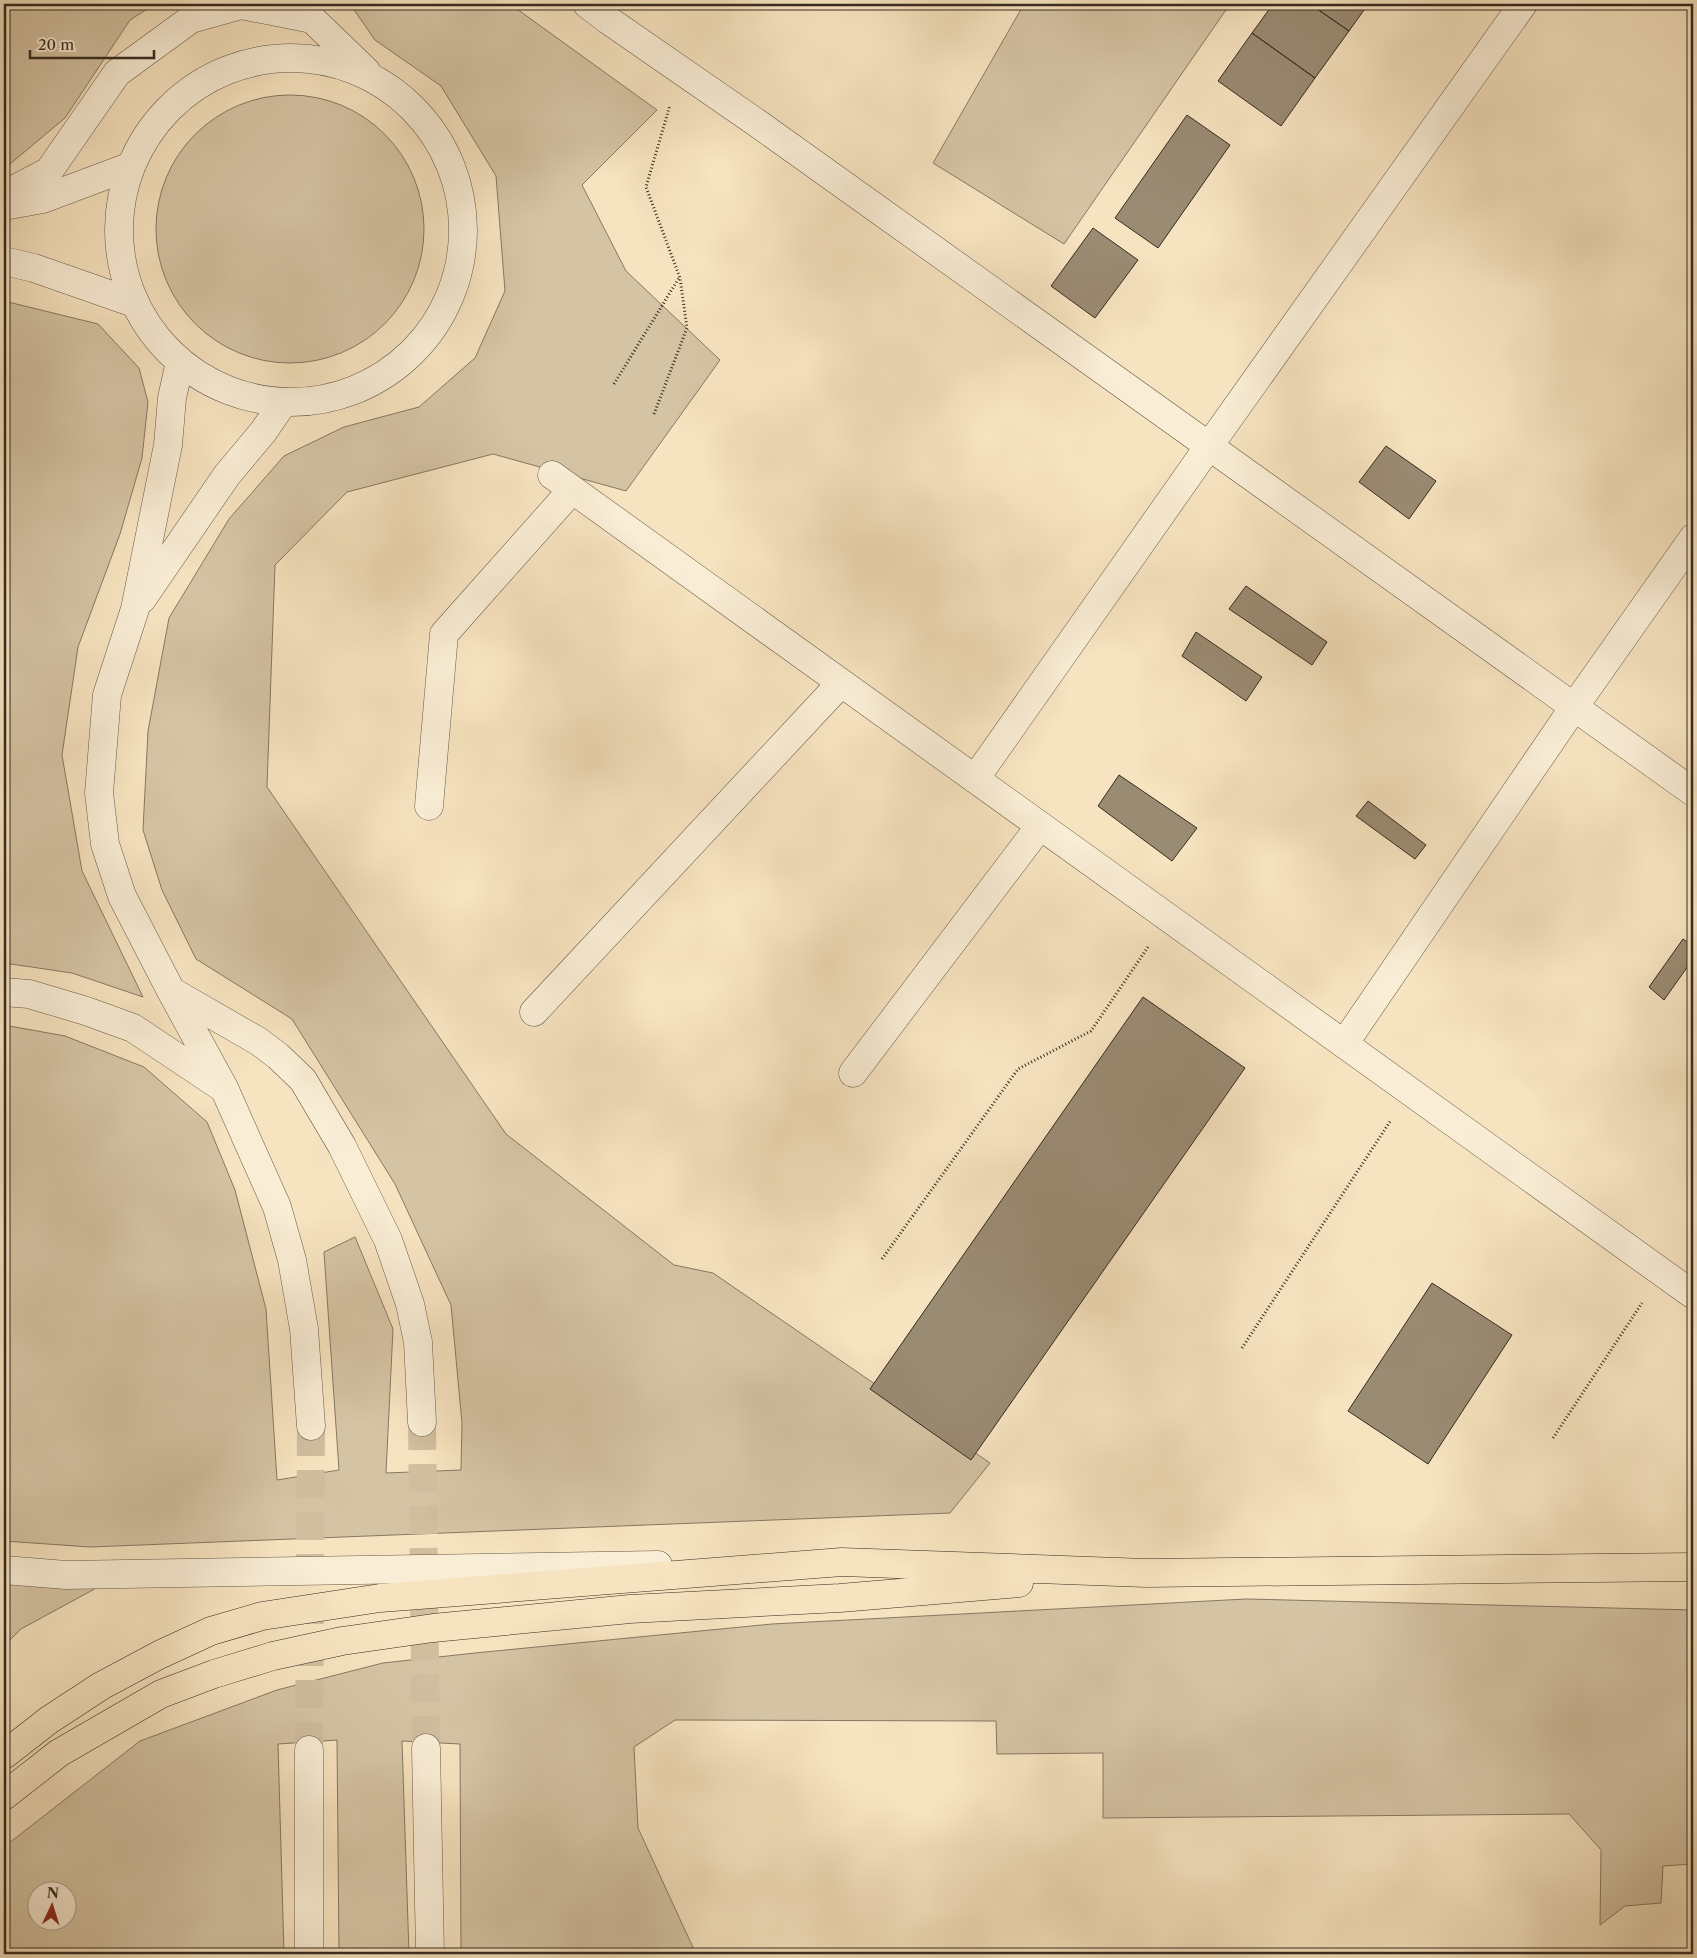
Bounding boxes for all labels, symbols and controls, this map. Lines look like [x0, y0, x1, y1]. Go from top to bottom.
scale bar [30, 28, 154, 60]
text: 20 m [38, 35, 74, 54]
north arrow [28, 1880, 78, 1930]
text: N [46, 1884, 60, 1902]

